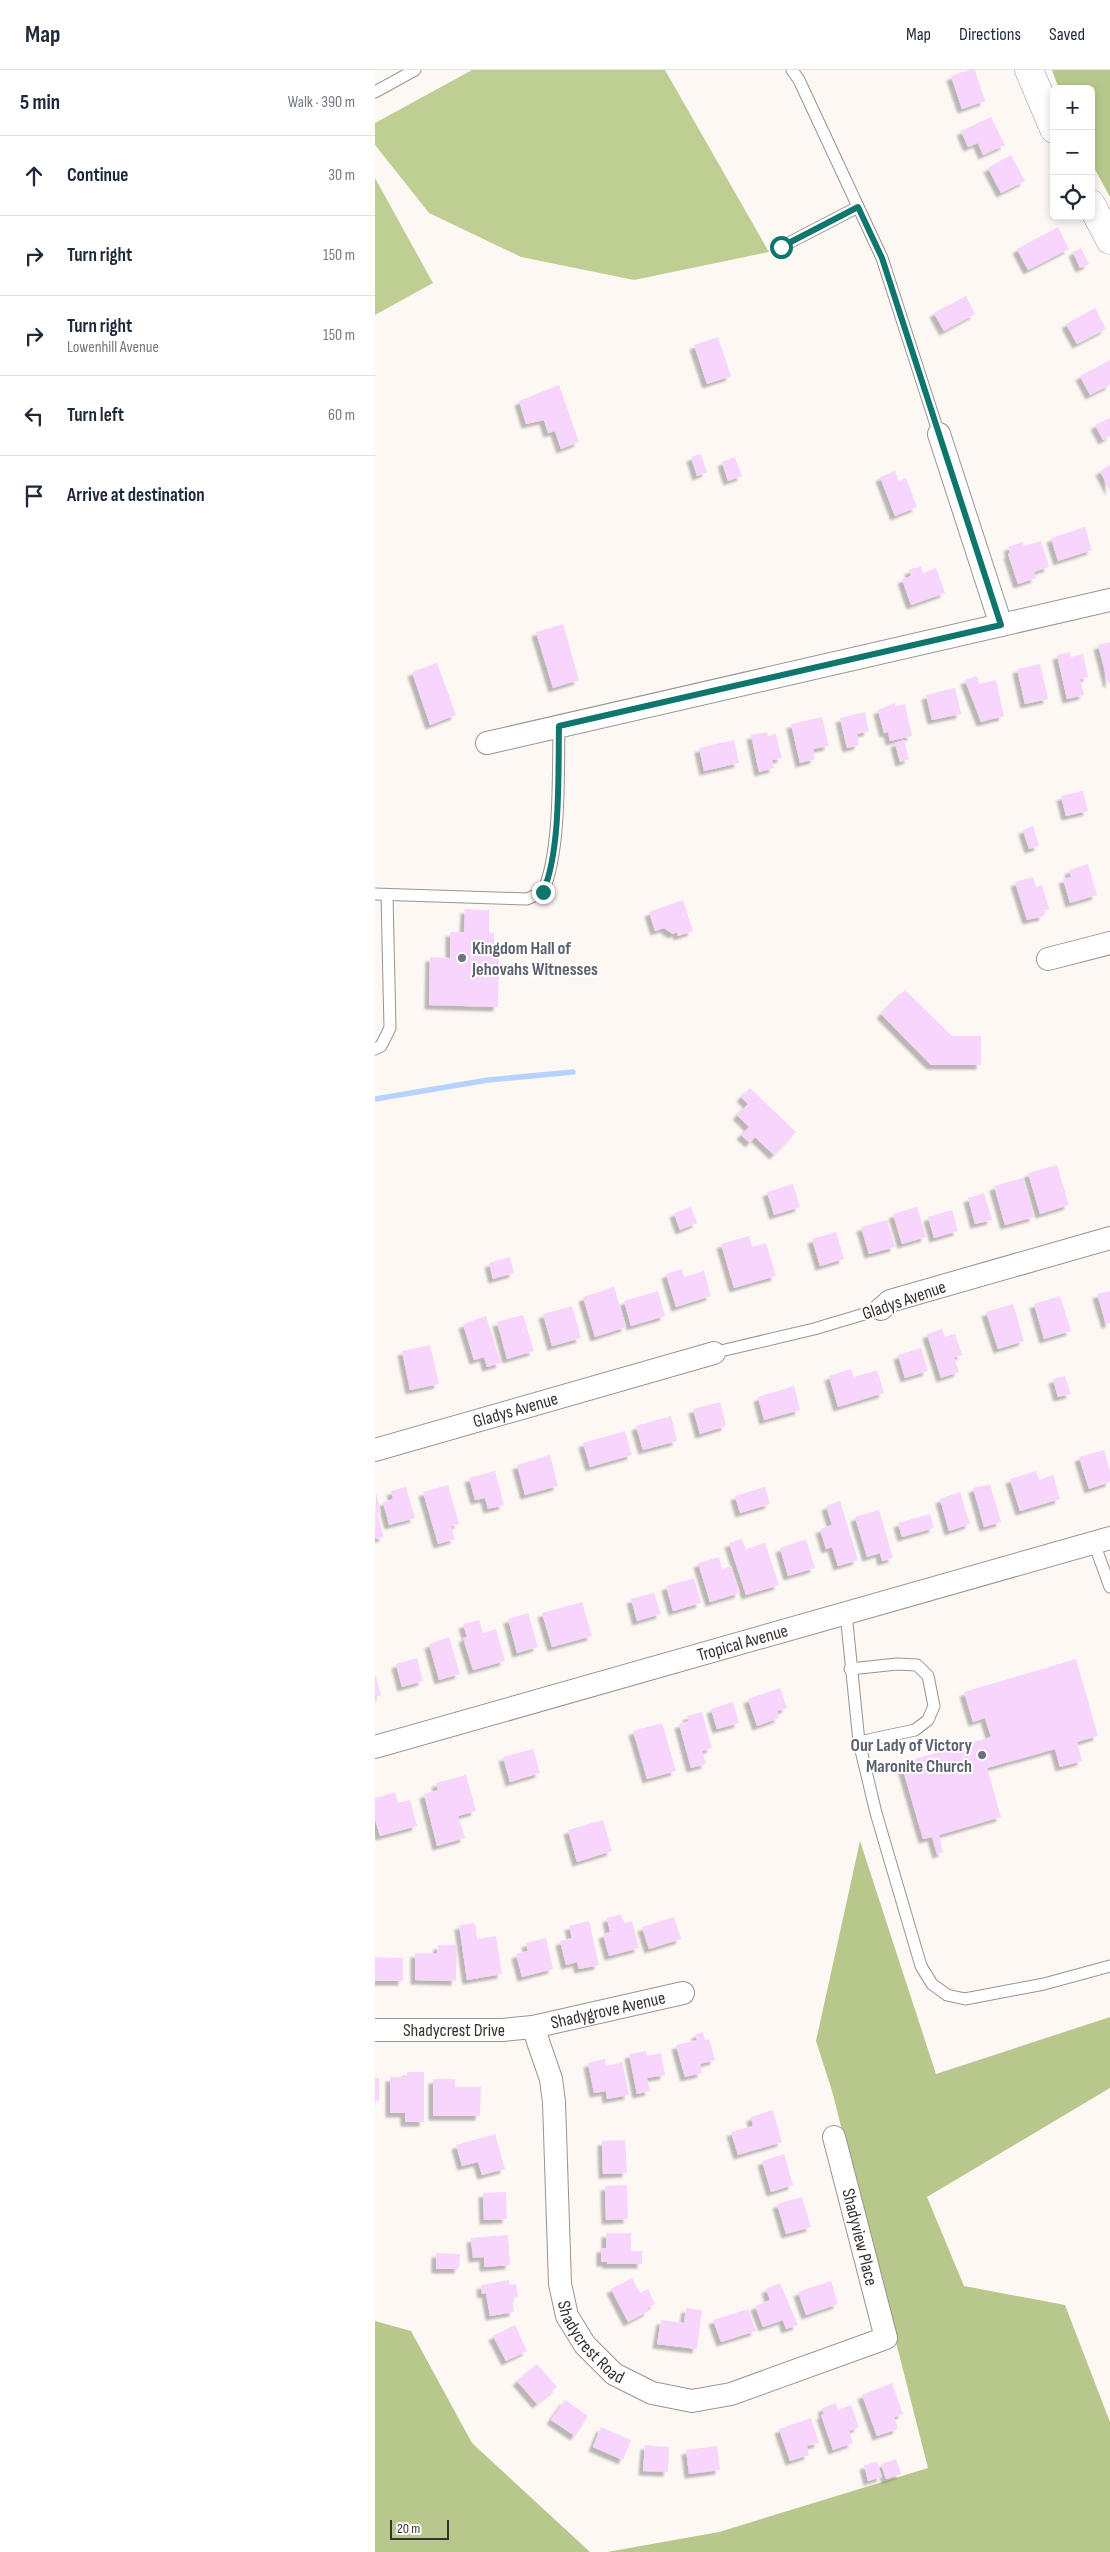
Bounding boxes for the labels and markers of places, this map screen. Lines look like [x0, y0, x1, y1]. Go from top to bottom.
place label: Kingdom Hall of Jehovahs Witnesses [471, 938, 598, 980]
marker: Kingdom Hall of Jehovahs Witnesses [456, 952, 468, 964]
place label: Our Lady of Victory Maronite Church [851, 1735, 973, 1777]
marker: Our Lady of Victory Maronite Church [976, 1749, 988, 1761]

